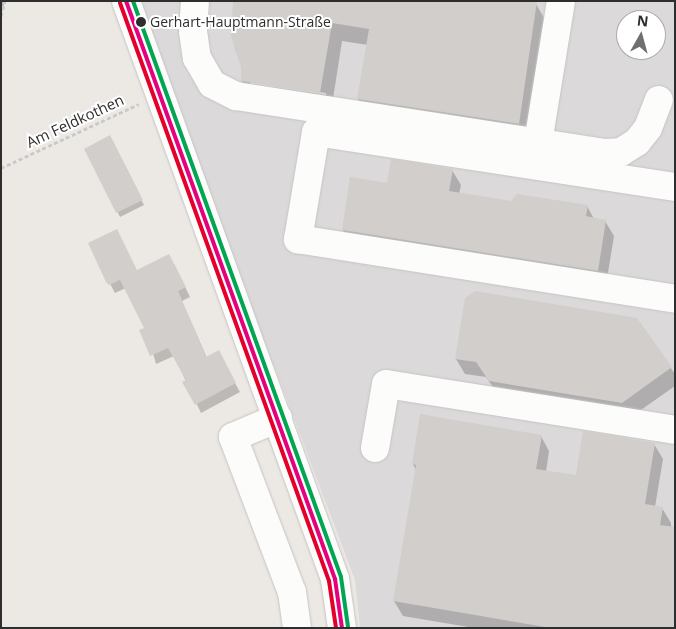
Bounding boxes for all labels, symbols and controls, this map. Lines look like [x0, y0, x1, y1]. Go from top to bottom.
north arrow [616, 10, 666, 60]
text: N [636, 10, 650, 31]
place label: Gerhart-Hauptmann-Straße [150, 14, 331, 30]
marker: Gerhart-Hauptmann-Straße [136, 17, 146, 27]
street label: Am Feldkothen [23, 91, 127, 151]

